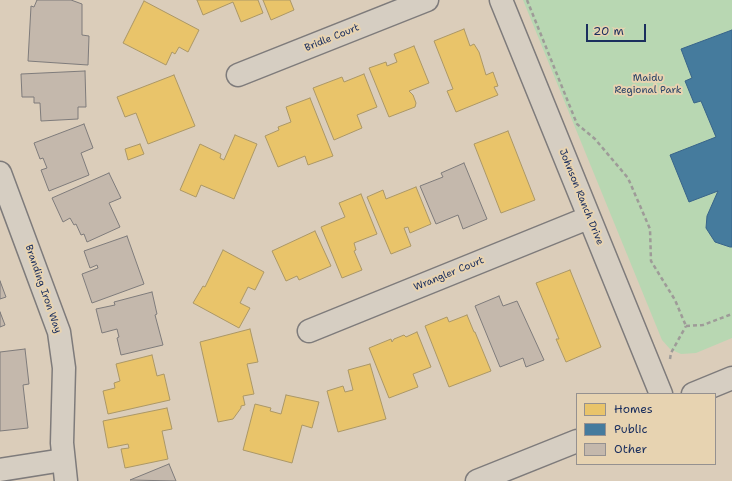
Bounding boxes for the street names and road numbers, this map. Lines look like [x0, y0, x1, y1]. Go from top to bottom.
street label: Bridle Court [303, 22, 361, 54]
street label: Johnson Ranch Drive [556, 147, 606, 247]
street label: Branding Iron Way [22, 243, 64, 335]
street label: Wrangler Court [412, 254, 486, 294]

